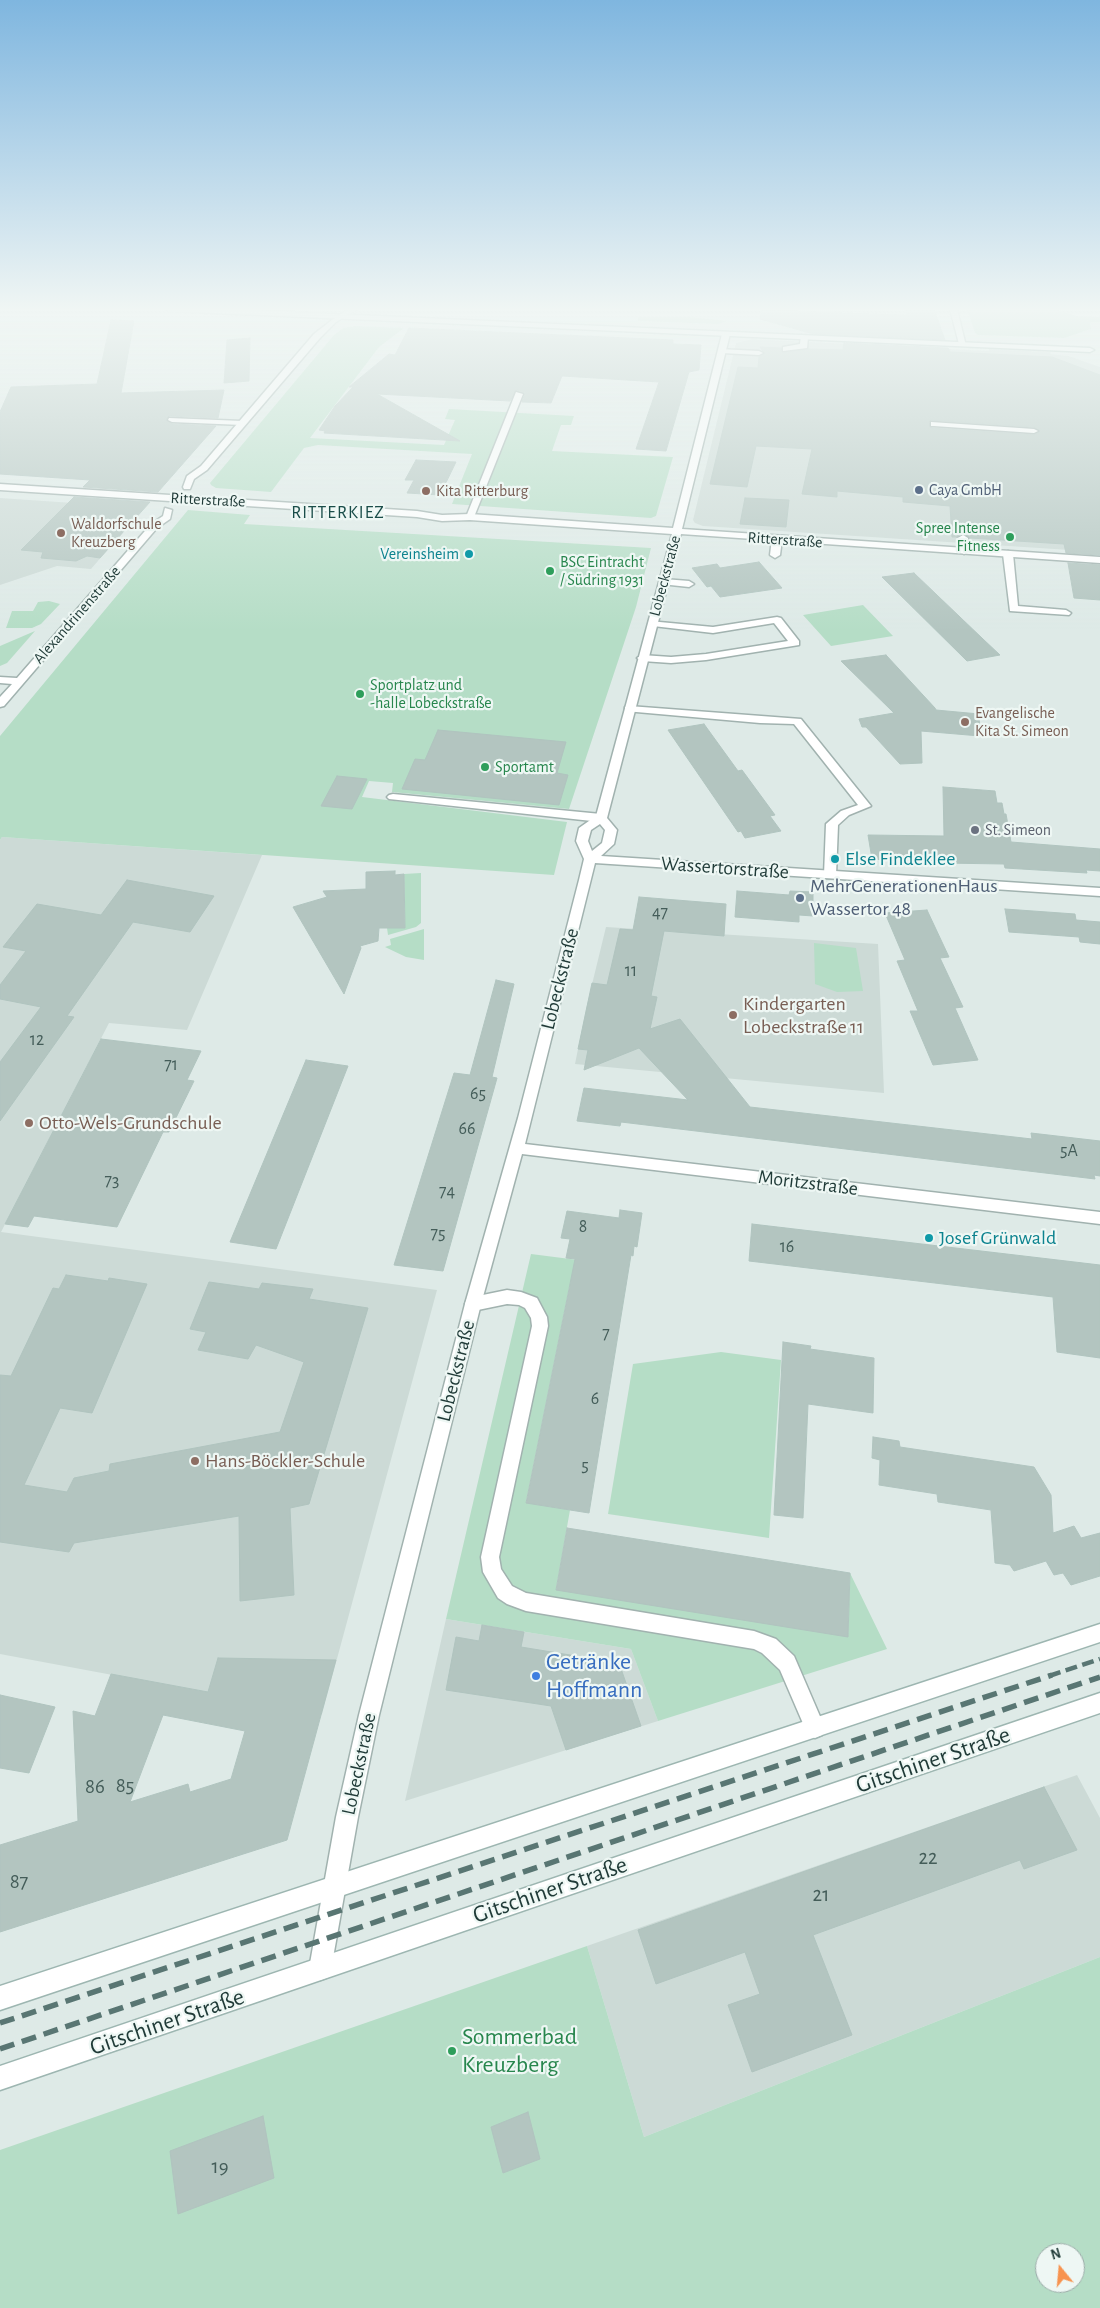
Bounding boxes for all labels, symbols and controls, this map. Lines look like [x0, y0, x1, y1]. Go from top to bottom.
place label: Caya GmbH‍ [929, 480, 1002, 500]
place label: Kita Ritterburg [436, 481, 528, 501]
marker: Caya GmbH‍ [913, 484, 925, 496]
marker: Kita Ritterburg [420, 485, 432, 497]
street label: Ritterstraße [170, 488, 246, 512]
district label: RITTERKIEZ [290, 502, 386, 524]
place label: Waldorfschule Kreuzberg [71, 514, 162, 552]
place label: Spree Intense Fitness [916, 518, 1000, 556]
marker: Waldorfschule Kreuzberg [55, 527, 67, 539]
street label: Ritterstraße [747, 528, 823, 552]
marker: Spree Intense Fitness [1004, 531, 1016, 543]
street label: Lobeckstraße [645, 533, 685, 619]
place label: Vereinsheim [380, 544, 459, 564]
marker: Vereinsheim [463, 548, 475, 560]
place label: BSC Eintracht / Südring 1931 [560, 552, 644, 590]
street label: Alexandrinenstraße [29, 562, 125, 668]
marker: BSC Eintracht / Südring 1931 [544, 565, 556, 577]
place label: Sportplatz und -halle Lobeckstraße [370, 675, 492, 713]
marker: Sportplatz und -halle Lobeckstraße [354, 688, 366, 700]
place label: Evangelische Kita St. Simeon [975, 703, 1069, 741]
marker: Evangelische Kita St. Simeon [959, 716, 971, 728]
place label: Sportamt [495, 757, 554, 777]
marker: Sportamt [479, 761, 491, 773]
place label: St. Simeon [985, 820, 1051, 840]
marker: St. Simeon [969, 824, 981, 836]
place label: Else Findeklee [845, 847, 955, 871]
street label: Wassertorstraße [660, 852, 790, 884]
marker: Else Findeklee [829, 853, 841, 865]
place label: MehrGenerationenHaus Wassertor 48 [810, 874, 998, 921]
marker: MehrGenerationenHaus Wassertor 48 [794, 892, 806, 904]
house number: 47 [652, 902, 668, 924]
street label: Lobeckstraße [536, 926, 584, 1032]
house number: 11 [625, 960, 637, 982]
place label: Kindergarten Lobeckstraße 11 [743, 992, 864, 1039]
marker: Kindergarten Lobeckstraße 11 [727, 1009, 739, 1021]
house number: 12 [30, 1029, 44, 1051]
house number: 71 [164, 1054, 178, 1076]
house number: 65 [470, 1083, 486, 1105]
place label: Otto-Wels-Grundschule [39, 1111, 222, 1135]
marker: Otto-Wels-Grundschule [23, 1117, 35, 1129]
house number: 66 [459, 1118, 475, 1140]
house number: 5A [1060, 1140, 1078, 1162]
street label: Moritzstraße [757, 1165, 859, 1201]
house number: 73 [105, 1170, 119, 1192]
house number: 74 [439, 1181, 455, 1203]
house number: 8 [579, 1216, 587, 1238]
house number: 75 [430, 1223, 446, 1245]
place label: Josef Grünwald [939, 1226, 1056, 1250]
marker: Josef Grünwald [923, 1232, 935, 1244]
house number: 16 [780, 1236, 794, 1258]
street label: Lobeckstraße [432, 1318, 480, 1424]
house number: 7 [602, 1323, 610, 1345]
house number: 6 [591, 1388, 599, 1410]
place label: Hans-Böckler-Schule [205, 1449, 365, 1473]
marker: Hans-Böckler-Schule [189, 1455, 201, 1467]
house number: 5 [581, 1455, 589, 1477]
place label: Getränke Hoffmann [546, 1648, 642, 1704]
marker: Getränke Hoffmann [530, 1670, 542, 1682]
street label: Lobeckstraße [336, 1711, 382, 1817]
street label: Gitschiner Straße [852, 1720, 1014, 1800]
house number: 85 [116, 1773, 134, 1799]
house number: 86 [85, 1774, 105, 1800]
house number: 22 [918, 1845, 938, 1871]
street label: Gitschiner Straße [469, 1850, 631, 1930]
house number: 87 [10, 1869, 28, 1895]
house number: 21 [813, 1882, 829, 1908]
street label: Gitschiner Straße [86, 1982, 248, 2062]
place label: Sommerbad Kreuzberg [462, 2023, 577, 2079]
marker: Sommerbad Kreuzberg [446, 2045, 458, 2057]
house number: 19 [211, 2154, 229, 2180]
north arrow [1035, 2243, 1085, 2293]
text: N [1049, 2246, 1063, 2263]

